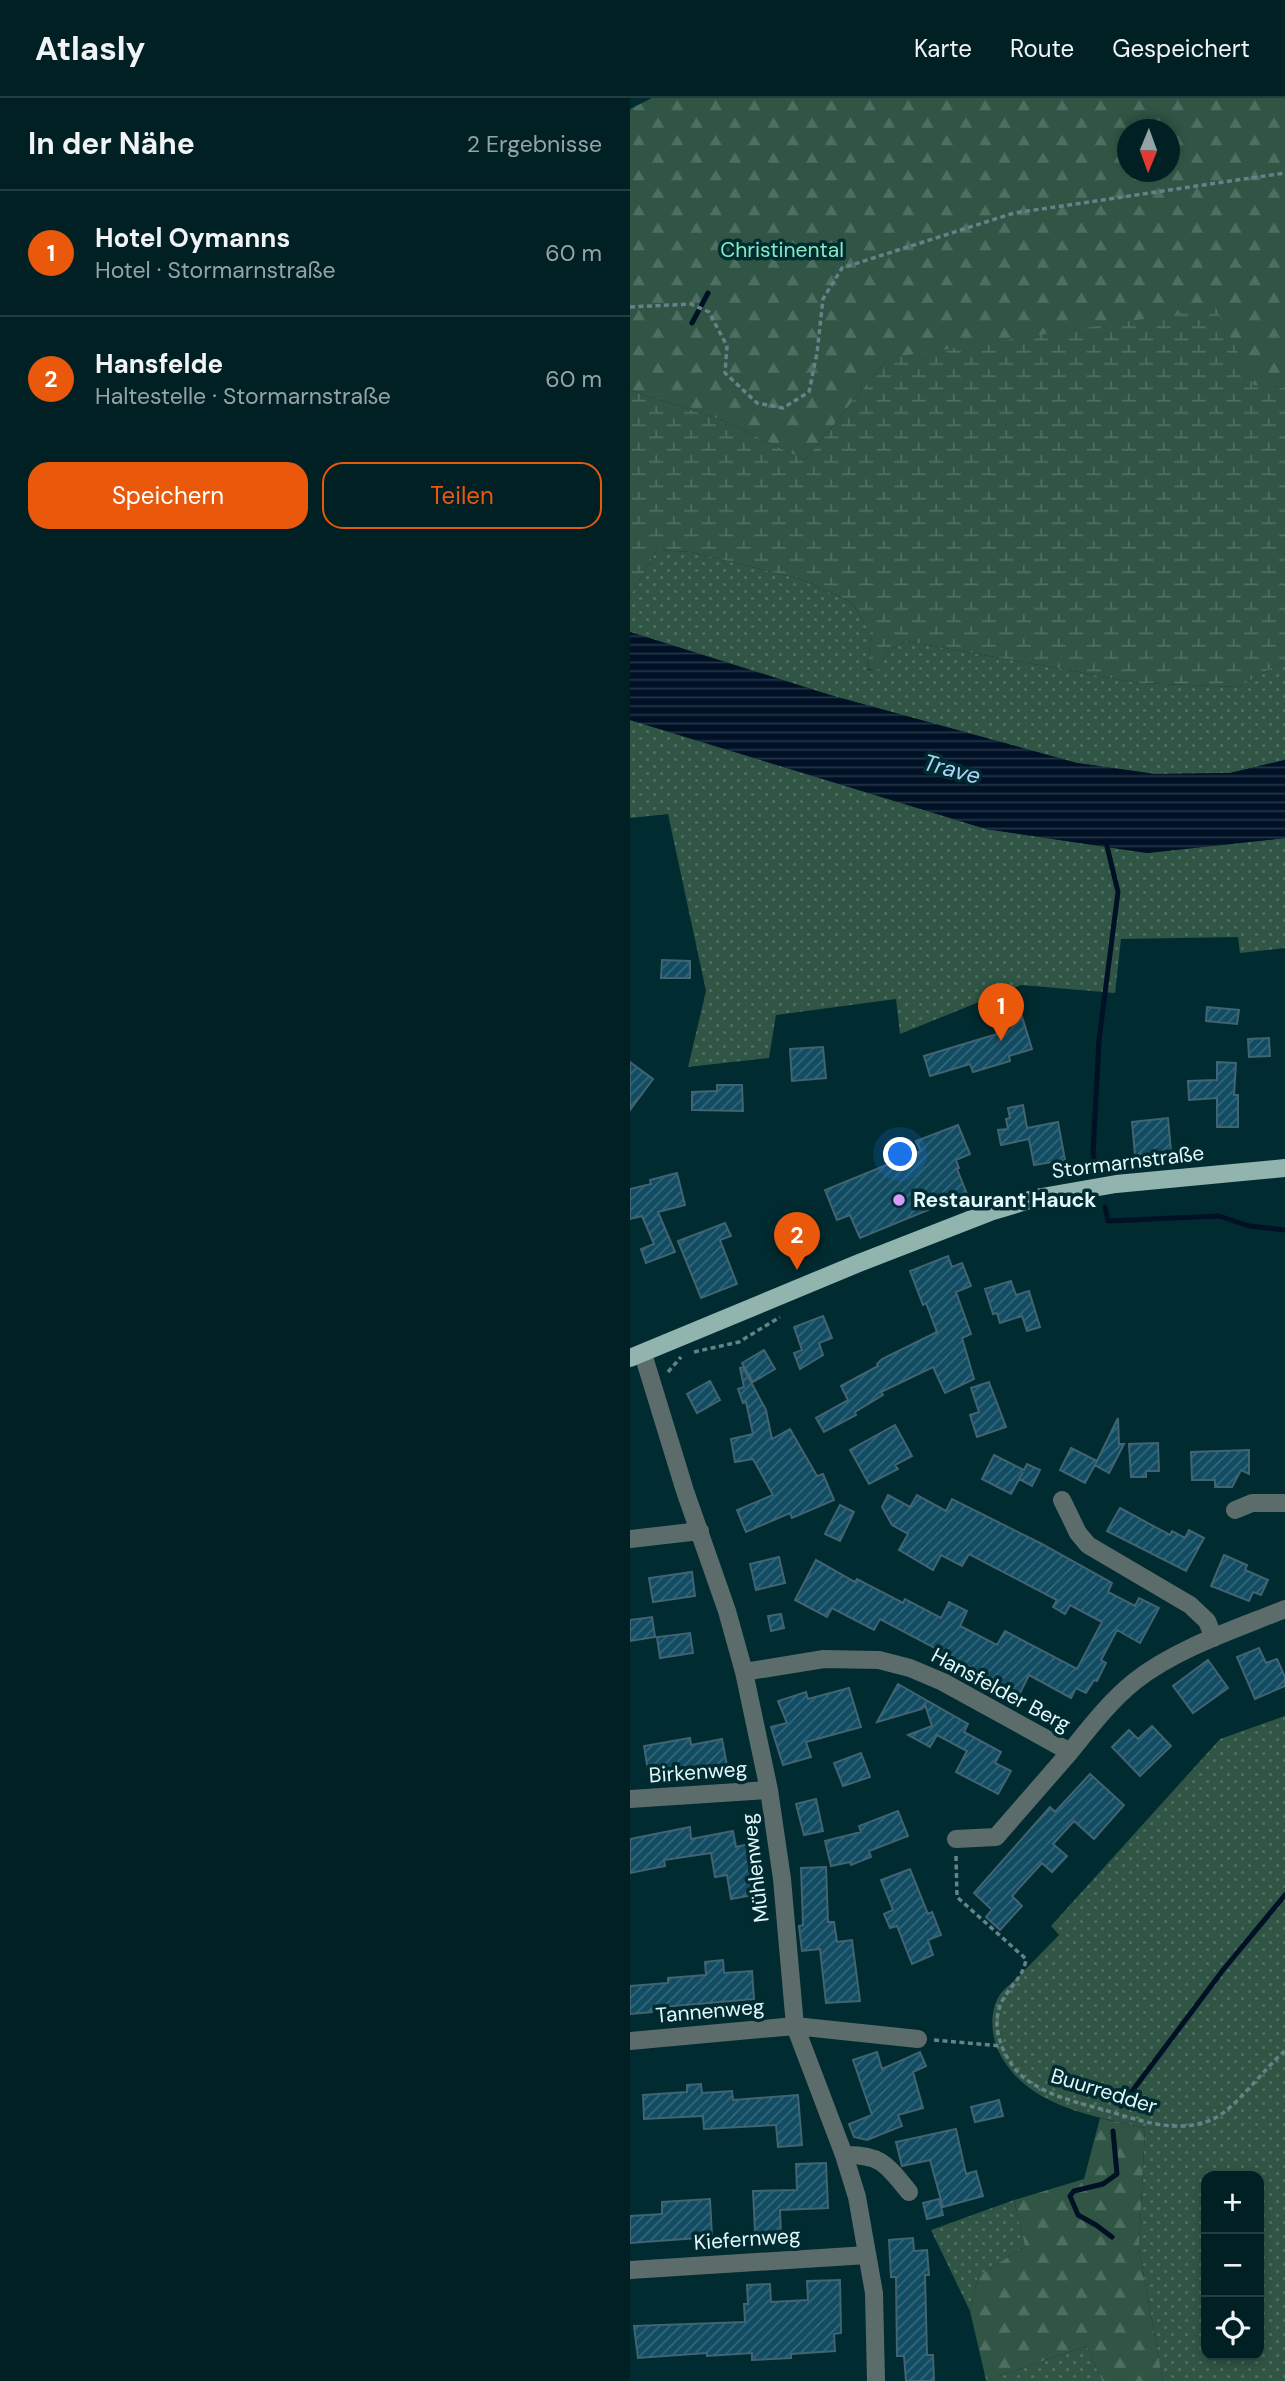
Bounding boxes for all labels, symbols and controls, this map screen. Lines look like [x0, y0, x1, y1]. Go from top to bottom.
text: Atlasly [35, 27, 145, 70]
text: Karte [914, 33, 972, 64]
text: Route [1010, 33, 1074, 64]
text: Gespeichert [1112, 33, 1250, 64]
north arrow [1117, 119, 1180, 182]
text: In der Nähe [28, 124, 195, 163]
text: 2 Ergebnisse [467, 129, 602, 159]
text: Hotel Oymanns [95, 221, 290, 255]
park label: Christinental [720, 236, 844, 264]
text: 1 [47, 238, 55, 268]
text: 60 m [545, 238, 602, 268]
text: Hotel · Stormarnstraße [95, 255, 335, 285]
text: Hansfelde [95, 347, 223, 381]
text: 2 [44, 364, 58, 394]
text: 60 m [545, 364, 602, 394]
text: Haltestelle · Stormarnstraße [95, 381, 391, 411]
button: Speichern [28, 462, 308, 529]
button: Teilen [322, 462, 602, 529]
water label: Trave [920, 747, 984, 791]
pin: 1 [978, 983, 1024, 1041]
your location [883, 1137, 917, 1171]
street label: Stormarnstraße [1050, 1139, 1206, 1185]
place label: Restaurant Hauck [913, 1186, 1096, 1214]
marker: Restaurant Hauck [891, 1192, 907, 1208]
pin: 2 [774, 1212, 820, 1270]
street label: Hansfelder Berg [926, 1642, 1076, 1739]
street label: Birkenweg [648, 1755, 748, 1789]
street label: Mühlenweg [734, 1812, 776, 1924]
street label: Tannenweg [655, 1992, 766, 2030]
street label: Buurredder [1047, 2062, 1161, 2121]
map controls [1201, 2171, 1264, 2360]
button: + [1201, 2171, 1264, 2234]
street label: Kiefernweg [693, 2221, 802, 2257]
button: − [1201, 2234, 1264, 2297]
button: locate [1201, 2297, 1264, 2360]

